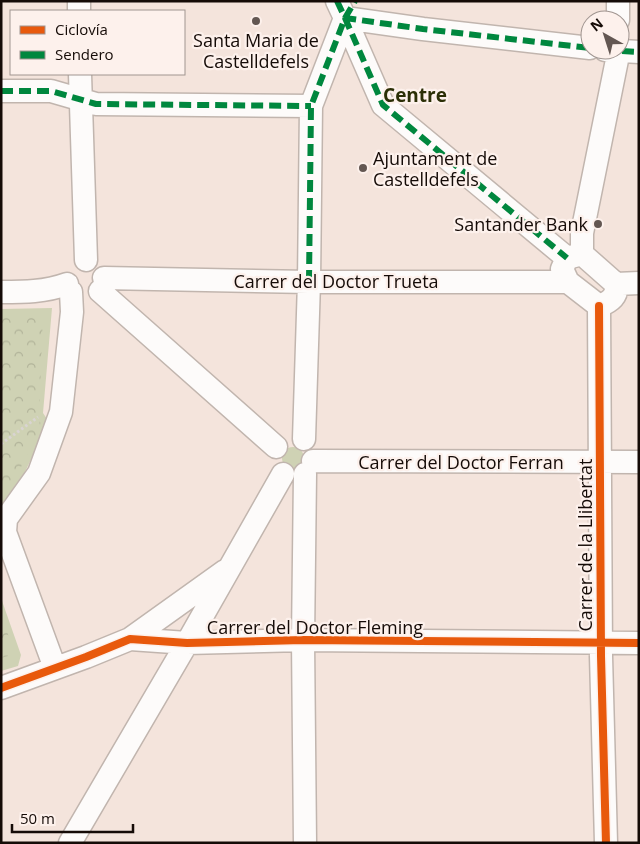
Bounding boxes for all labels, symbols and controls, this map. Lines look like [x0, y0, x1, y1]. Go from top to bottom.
legend [10, 10, 185, 75]
north arrow [580, 10, 630, 60]
text: N [586, 14, 607, 35]
marker: Santa Maria de Castelldefels [250, 15, 262, 27]
text: Ciclovía [55, 19, 108, 39]
place label: Santa Maria de Castelldefels [193, 28, 319, 73]
text: Sendero [55, 44, 114, 64]
district label: Centre [383, 82, 447, 108]
place label: Ajuntament de Castelldefels [373, 146, 497, 191]
marker: Ajuntament de Castelldefels [357, 162, 369, 174]
place label: Santander Bank [454, 212, 589, 236]
marker: Santander Bank [592, 218, 604, 230]
street label: Carrer del Doctor Trueta [233, 269, 439, 293]
street label: Carrer del Doctor Ferran [358, 450, 564, 474]
street label: Carrer de la Llibertat [573, 458, 597, 632]
street label: Carrer del Doctor Fleming [207, 615, 423, 639]
scale bar [12, 802, 134, 834]
text: 50 m [20, 808, 55, 828]

